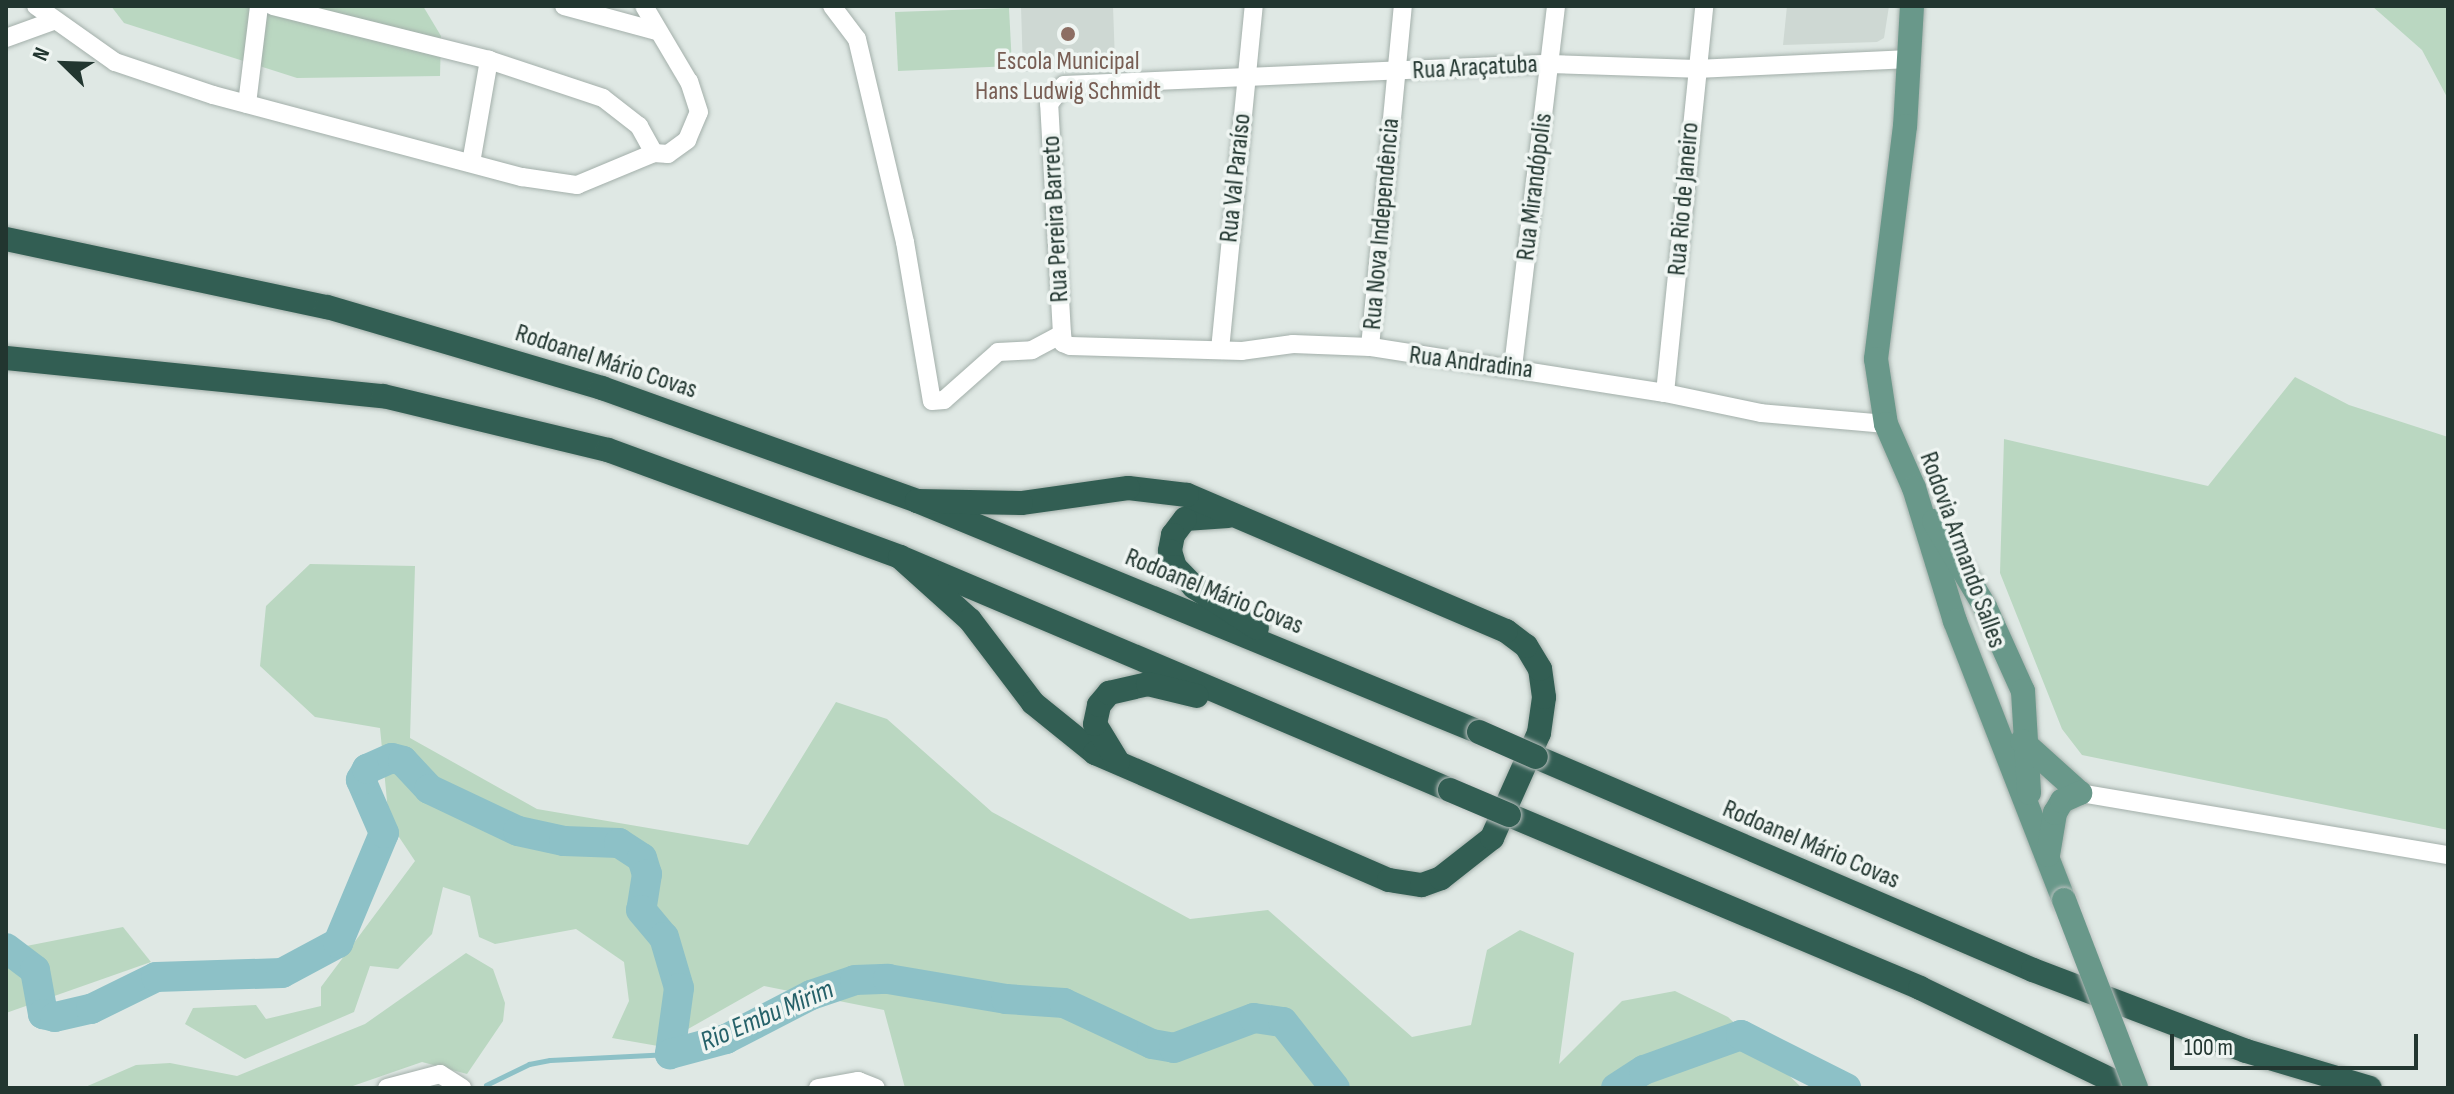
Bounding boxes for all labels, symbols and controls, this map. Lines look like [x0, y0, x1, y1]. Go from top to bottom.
north arrow [24, 24, 104, 104]
marker: Escola Municipal Hans Ludwig Schmidt [1059, 25, 1077, 43]
text: N [27, 44, 56, 65]
place label: Escola Municipal Hans Ludwig Schmidt [975, 46, 1161, 108]
street label: Rua Araçatuba [1412, 49, 1538, 87]
street label: Rua Val Paraíso [1214, 112, 1258, 244]
street label: Rua Mirandópolis [1510, 112, 1560, 262]
street label: Rua Nova Independência [1357, 117, 1407, 331]
street label: Rua Rio de Janeiro [1662, 121, 1706, 277]
street label: Rua Pereira Barreto [1036, 135, 1076, 303]
street label: Rodoanel Mário Covas [511, 318, 701, 406]
street label: Rua Andradina [1407, 340, 1535, 386]
street label: Rodovia Armando Salles [1912, 448, 2012, 652]
street label: Rodoanel Mário Covas [1120, 542, 1308, 642]
street label: Rodoanel Mário Covas [1718, 794, 1904, 896]
water label: Rio Embu Mirim [695, 973, 839, 1059]
scale bar [2174, 1018, 2422, 1068]
text: 100 m [2184, 1033, 2233, 1062]

